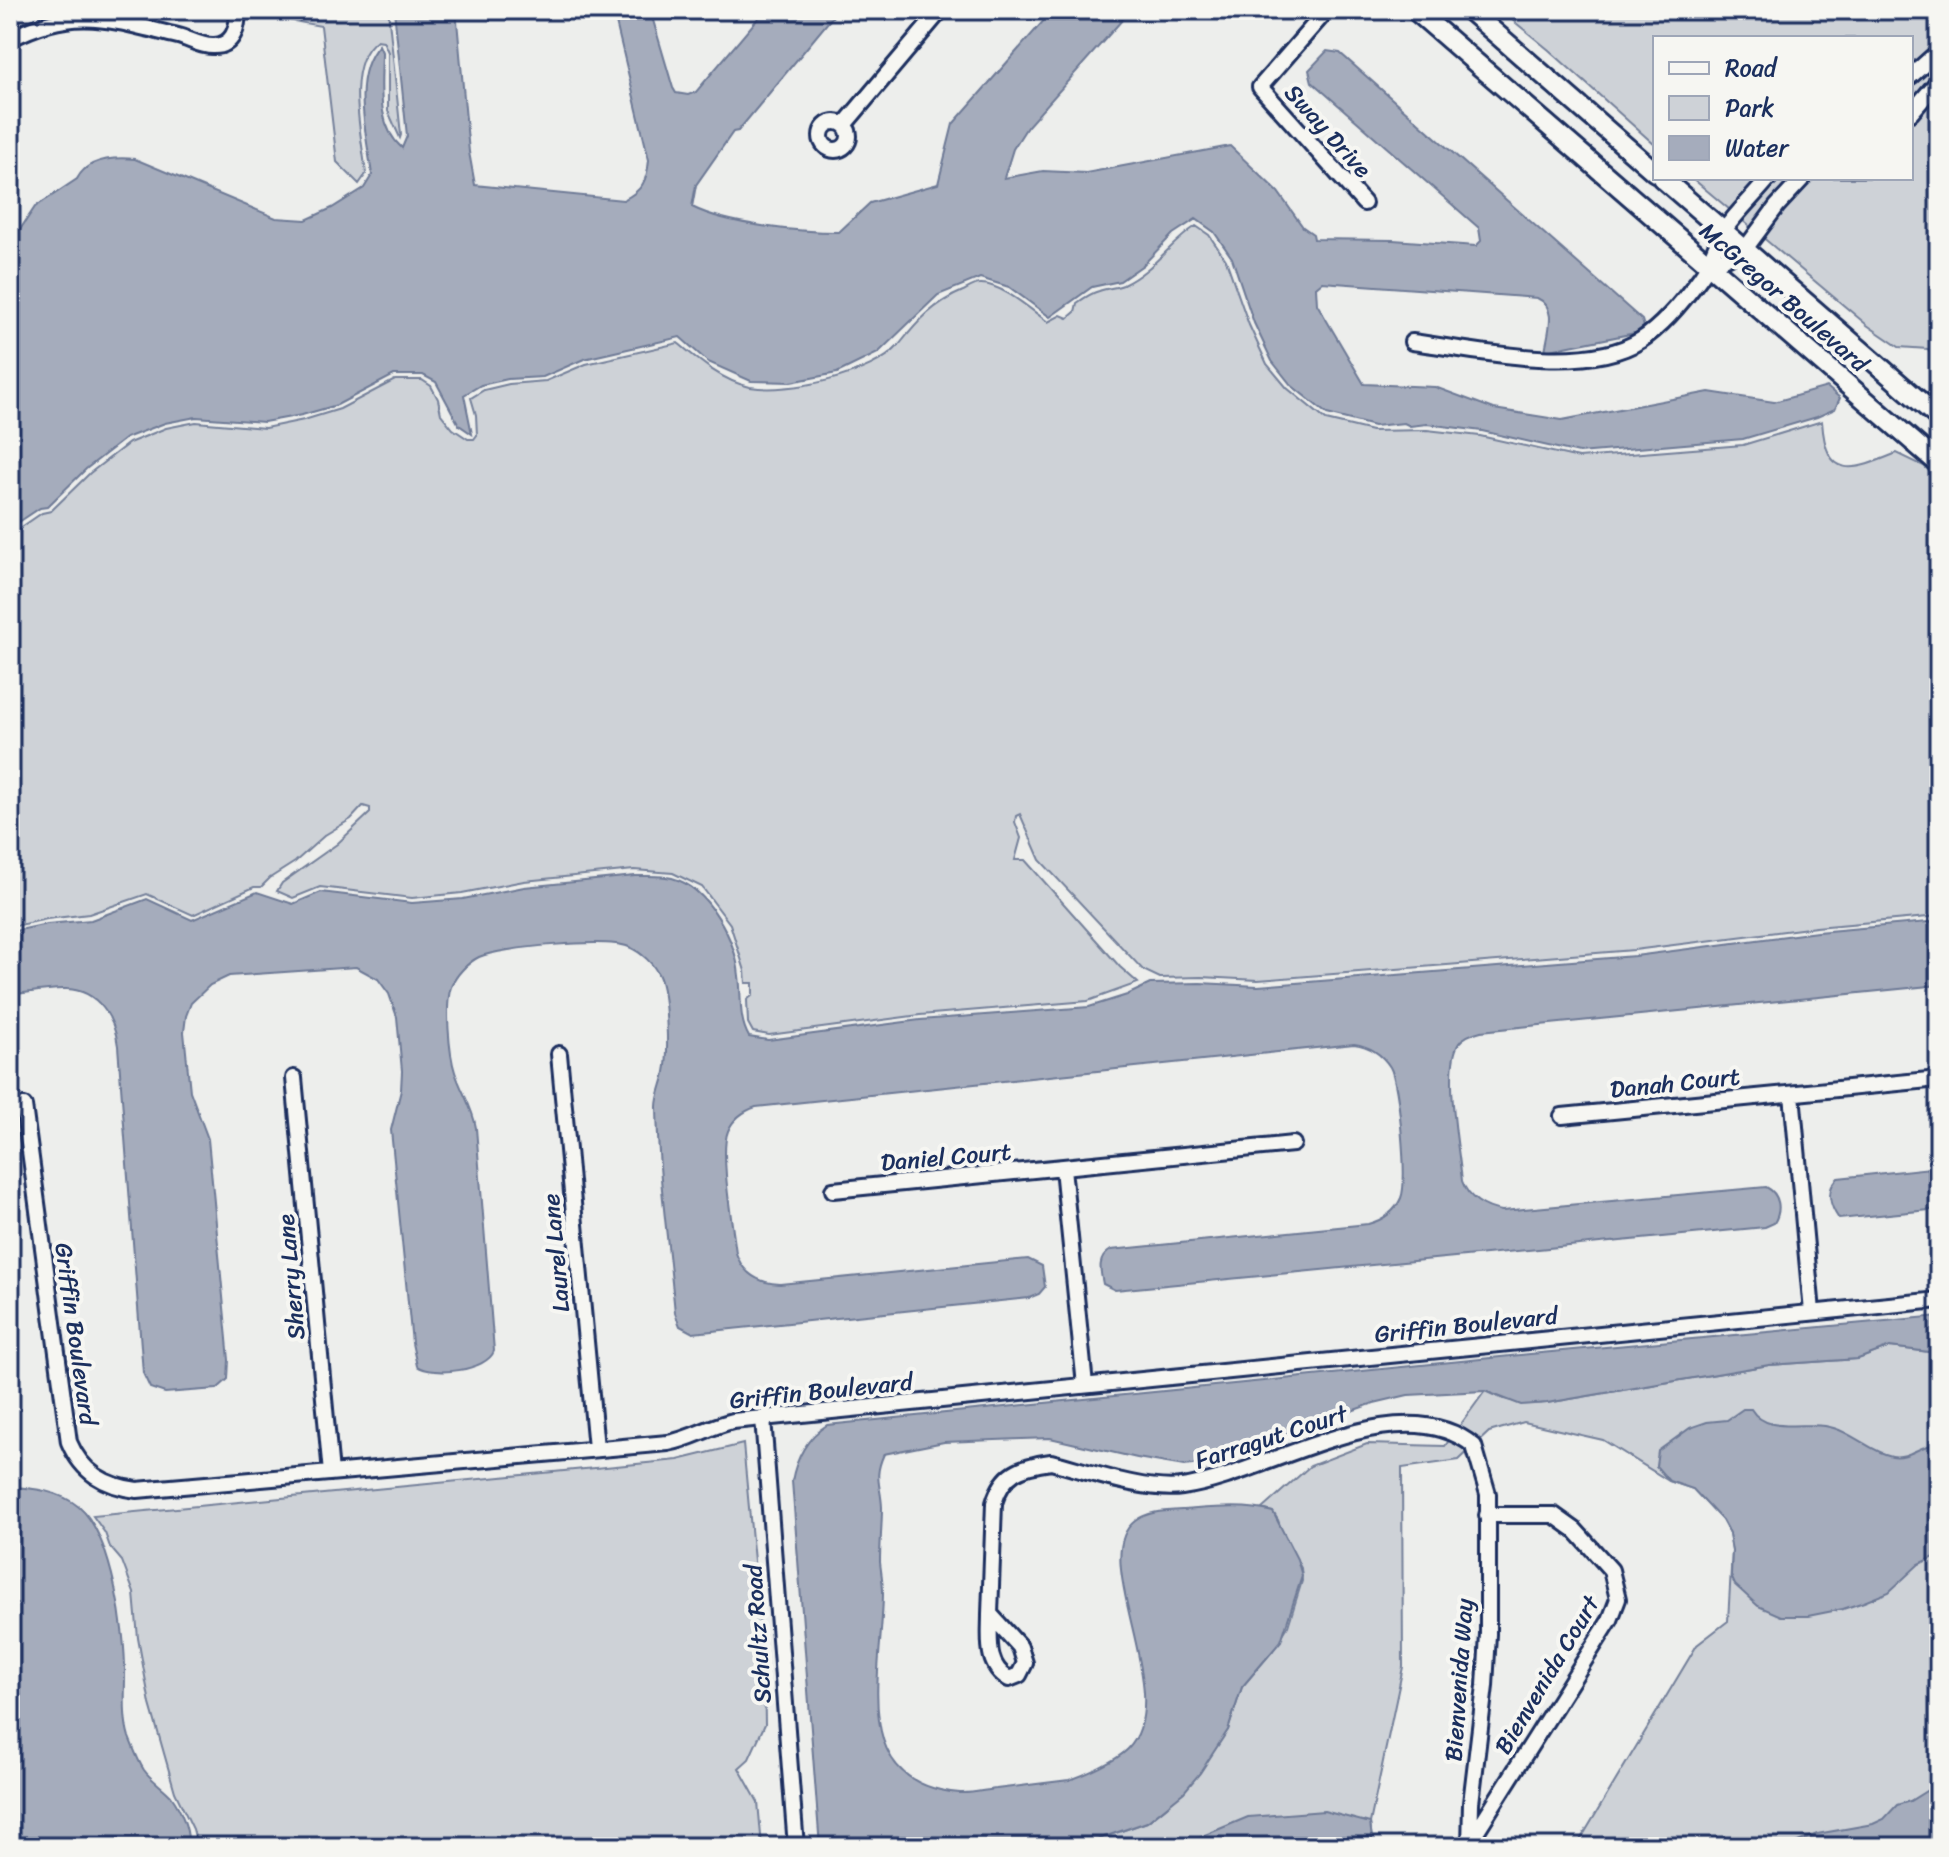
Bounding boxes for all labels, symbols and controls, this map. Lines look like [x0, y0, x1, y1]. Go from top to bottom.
legend [1653, 36, 1913, 180]
text: Road [1725, 47, 1779, 89]
street label: Sway Drive [1274, 74, 1383, 188]
text: Park [1725, 87, 1774, 129]
text: Water [1725, 127, 1790, 169]
street label: McGregor Boulevard [1690, 211, 1879, 384]
street label: Danah Court [1608, 1055, 1742, 1111]
street label: Daniel Court [879, 1130, 1013, 1184]
street label: Laurel Lane [530, 1192, 582, 1314]
street label: Sherry Lane [265, 1212, 317, 1342]
street label: Griffin Boulevard [42, 1240, 110, 1429]
street label: Griffin Boulevard [1372, 1294, 1561, 1355]
street label: Griffin Boulevard [727, 1360, 916, 1421]
street label: Farragut Court [1189, 1392, 1354, 1481]
street label: Schultz Road [732, 1562, 784, 1705]
street label: Bienvenida Court [1483, 1586, 1612, 1763]
street label: Bienvenida Way [1432, 1597, 1486, 1763]

